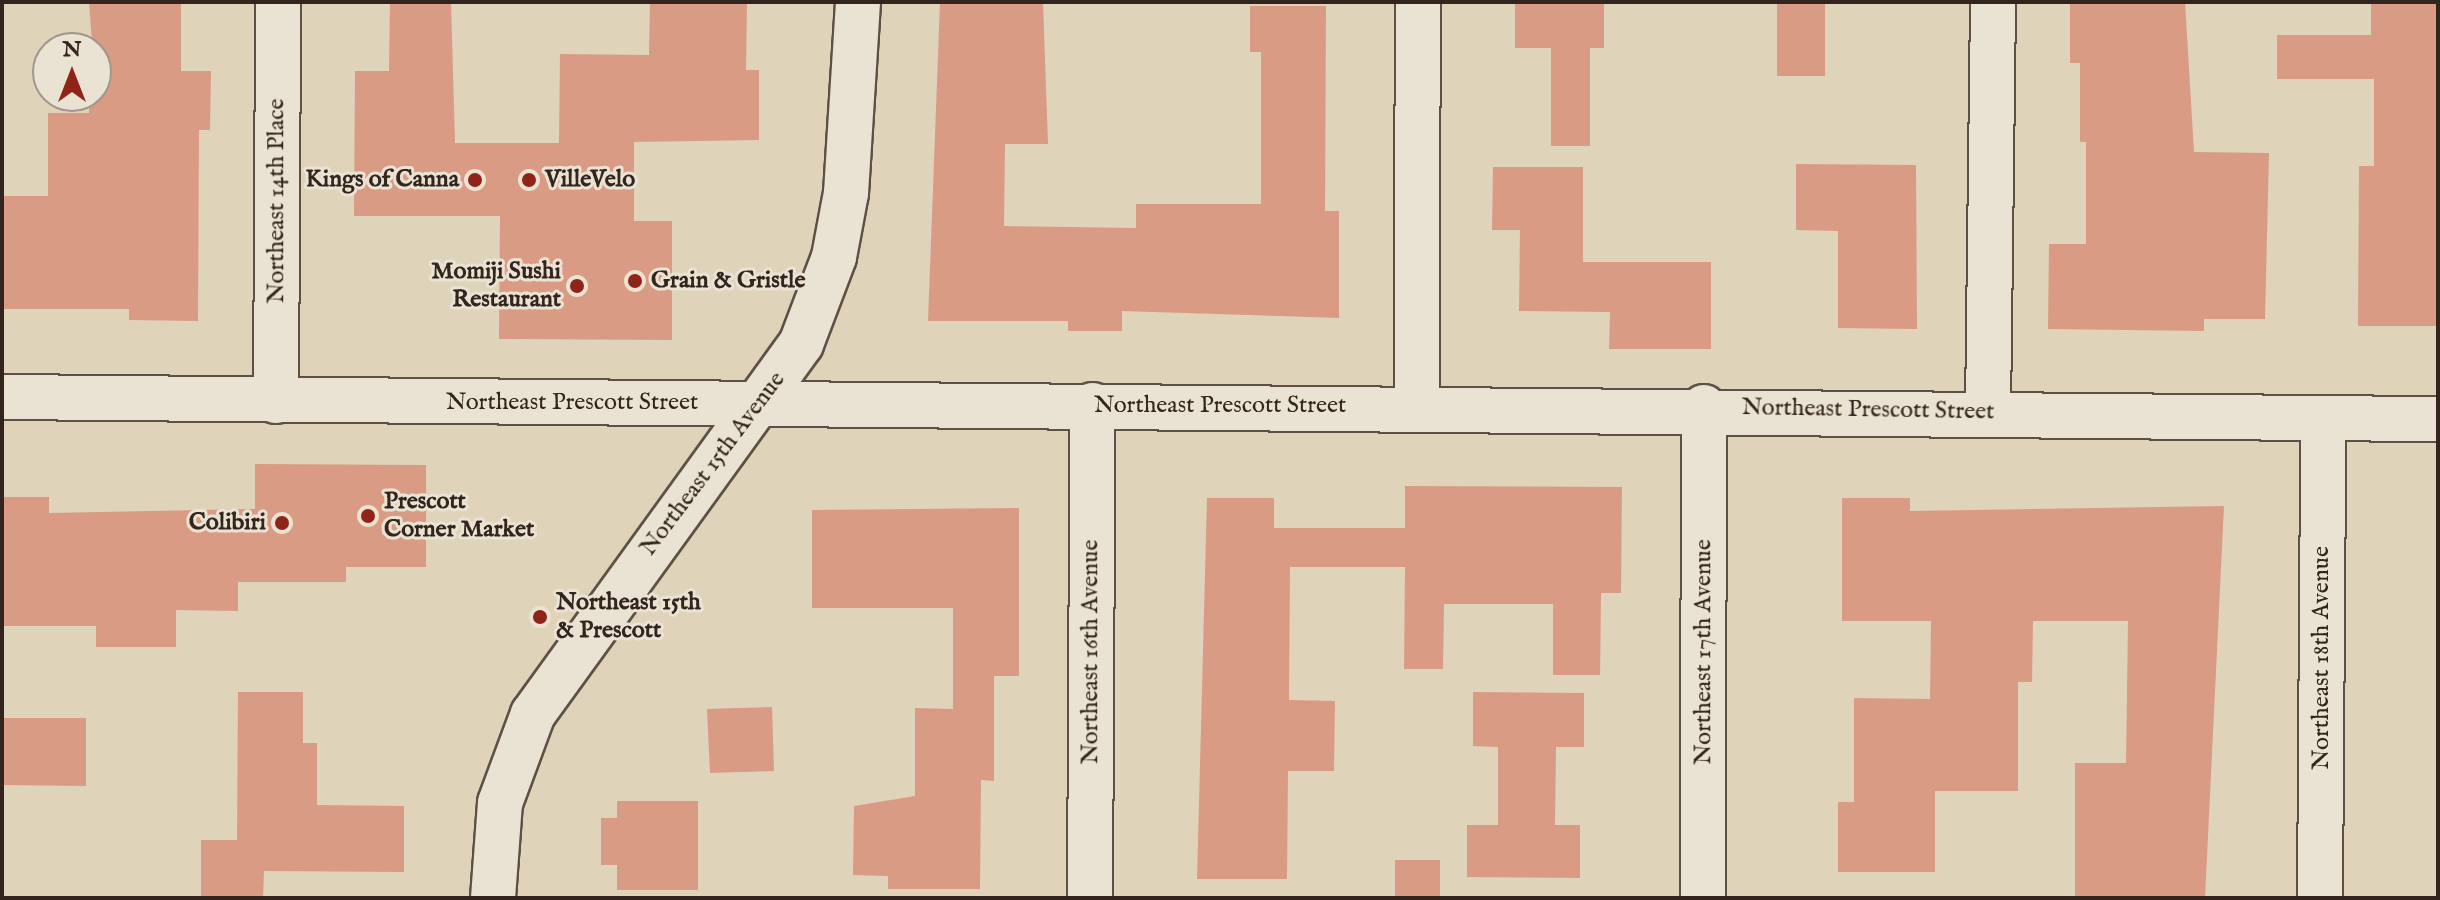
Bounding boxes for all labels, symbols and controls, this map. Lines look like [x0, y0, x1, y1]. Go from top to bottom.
north arrow [32, 32, 112, 112]
text: N [62, 36, 82, 64]
street label: Northeast 14th Place [263, 98, 291, 304]
place label: Kings of Canna [305, 166, 459, 194]
place label: VilleVelo [545, 166, 635, 194]
marker: Kings of Canna [466, 171, 484, 189]
marker: VilleVelo [520, 171, 538, 189]
place label: Momiji Sushi Restaurant [431, 258, 561, 314]
place label: Grain & Gristle [651, 267, 805, 295]
marker: Grain & Gristle [626, 272, 644, 290]
marker: Momiji Sushi Restaurant [568, 277, 586, 295]
street label: Northeast 15th Avenue [634, 366, 792, 562]
street label: Northeast Prescott Street [446, 389, 698, 417]
street label: Northeast Prescott Street [1094, 392, 1346, 420]
street label: Northeast Prescott Street [1741, 393, 1995, 427]
place label: Prescott Corner Market [384, 488, 534, 544]
marker: Prescott Corner Market [359, 507, 377, 525]
place label: Colibiri [189, 509, 266, 537]
marker: Colibiri [273, 514, 291, 532]
street label: Northeast 17th Avenue [1690, 539, 1718, 765]
street label: Northeast 16th Avenue [1077, 540, 1105, 764]
street label: Northeast 18th Avenue [2308, 546, 2336, 770]
place label: Northeast 15th & Prescott [556, 589, 701, 645]
marker: Northeast 15th & Prescott [531, 608, 549, 626]

